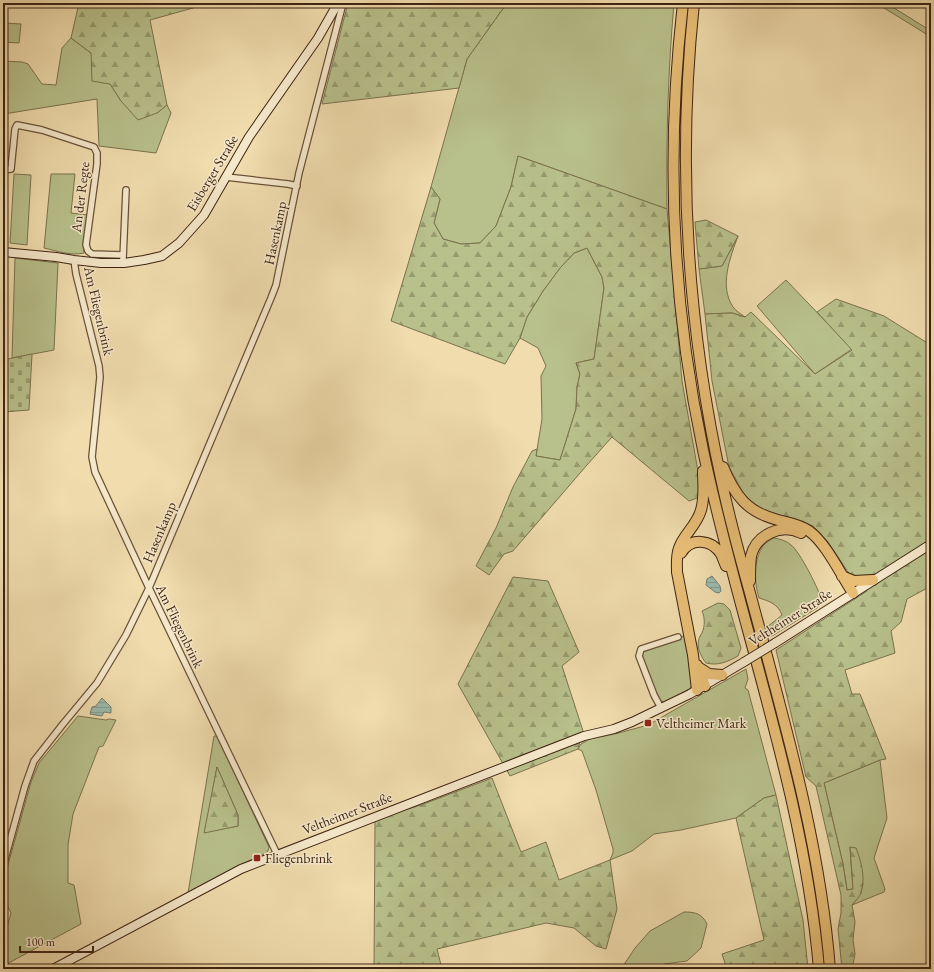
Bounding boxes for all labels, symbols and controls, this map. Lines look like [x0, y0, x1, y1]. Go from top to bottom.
street label: Eisberger Straße [182, 131, 242, 214]
street label: An der Regte [67, 160, 93, 234]
street label: Hasenkamp [259, 200, 291, 266]
street label: Am Fliegenbrink [80, 264, 118, 358]
street label: Hasenkamp [138, 499, 180, 565]
street label: Am Fliegenbrink [152, 580, 208, 671]
street label: Veltheimer Straße [745, 584, 835, 650]
place label: Veltheimer Mark [656, 714, 747, 732]
marker: Veltheimer Mark [643, 718, 653, 728]
street label: Veltheimer Straße [300, 787, 395, 838]
place label: Fliegenbrink [265, 849, 333, 867]
marker: Fliegenbrink [252, 853, 262, 863]
scale bar [20, 928, 93, 954]
text: 100 m [26, 934, 56, 950]

